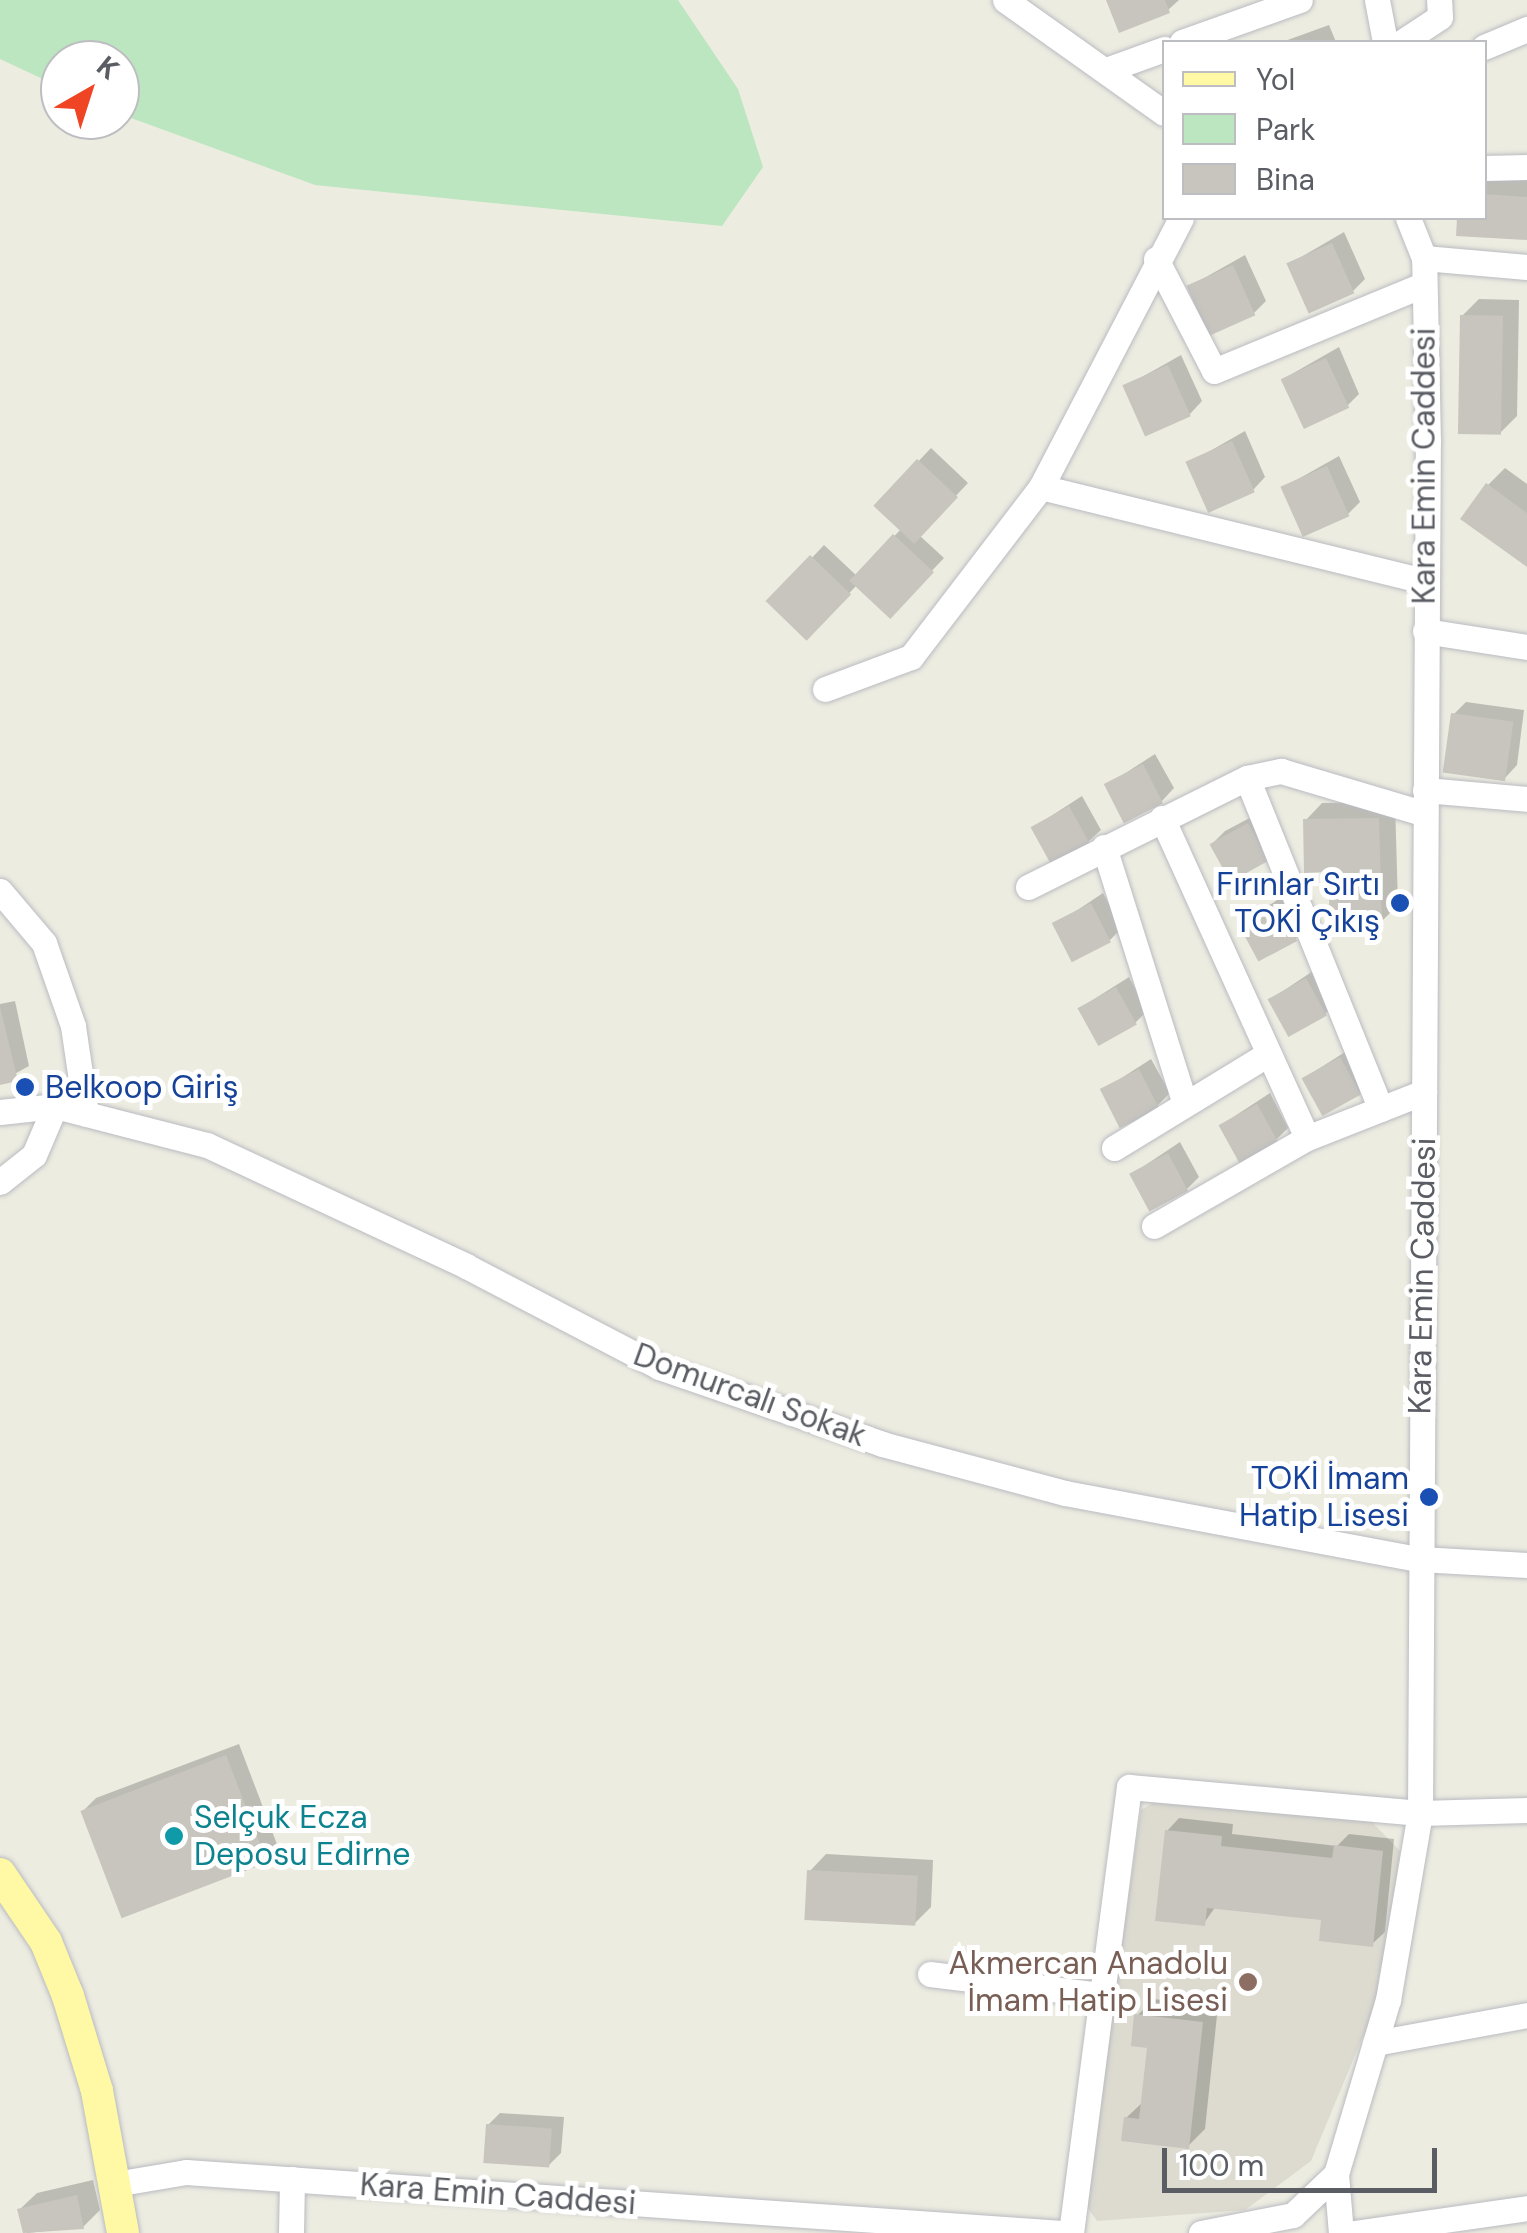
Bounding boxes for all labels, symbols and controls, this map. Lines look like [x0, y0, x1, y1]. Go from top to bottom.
north arrow [40, 40, 140, 140]
legend [1162, 40, 1487, 220]
text: K [89, 48, 127, 88]
text: Yol [1256, 60, 1295, 99]
text: Park [1256, 110, 1315, 149]
text: Bina [1256, 160, 1315, 199]
street label: Kara Emin Caddesi [1405, 328, 1443, 604]
place label: Fırınlar Sırtı TOKİ Çıkış [1216, 866, 1380, 941]
marker: Fırınlar Sırtı TOKİ Çıkış [1389, 892, 1411, 914]
place label: Belkoop Giriş [45, 1068, 239, 1106]
marker: Belkoop Giriş [14, 1076, 36, 1098]
street label: Kara Emin Caddesi [1400, 1137, 1444, 1415]
street label: Domurcalı Sokak [628, 1335, 872, 1455]
place label: TOKİ İmam Hatip Lisesi [1239, 1460, 1409, 1535]
marker: TOKİ İmam Hatip Lisesi [1418, 1486, 1440, 1508]
place label: Selçuk Ecza Deposu Edirne [194, 1799, 410, 1874]
marker: Selçuk Ecza Deposu Edirne [163, 1825, 185, 1847]
place label: Akmercan Anadolu İmam Hatip Lisesi [949, 1945, 1228, 2020]
marker: Akmercan Anadolu İmam Hatip Lisesi [1237, 1971, 1259, 1993]
scale bar [1167, 2128, 1442, 2190]
text: 100 m [1179, 2146, 1264, 2185]
street label: Kara Emin Caddesi [359, 2165, 637, 2223]

